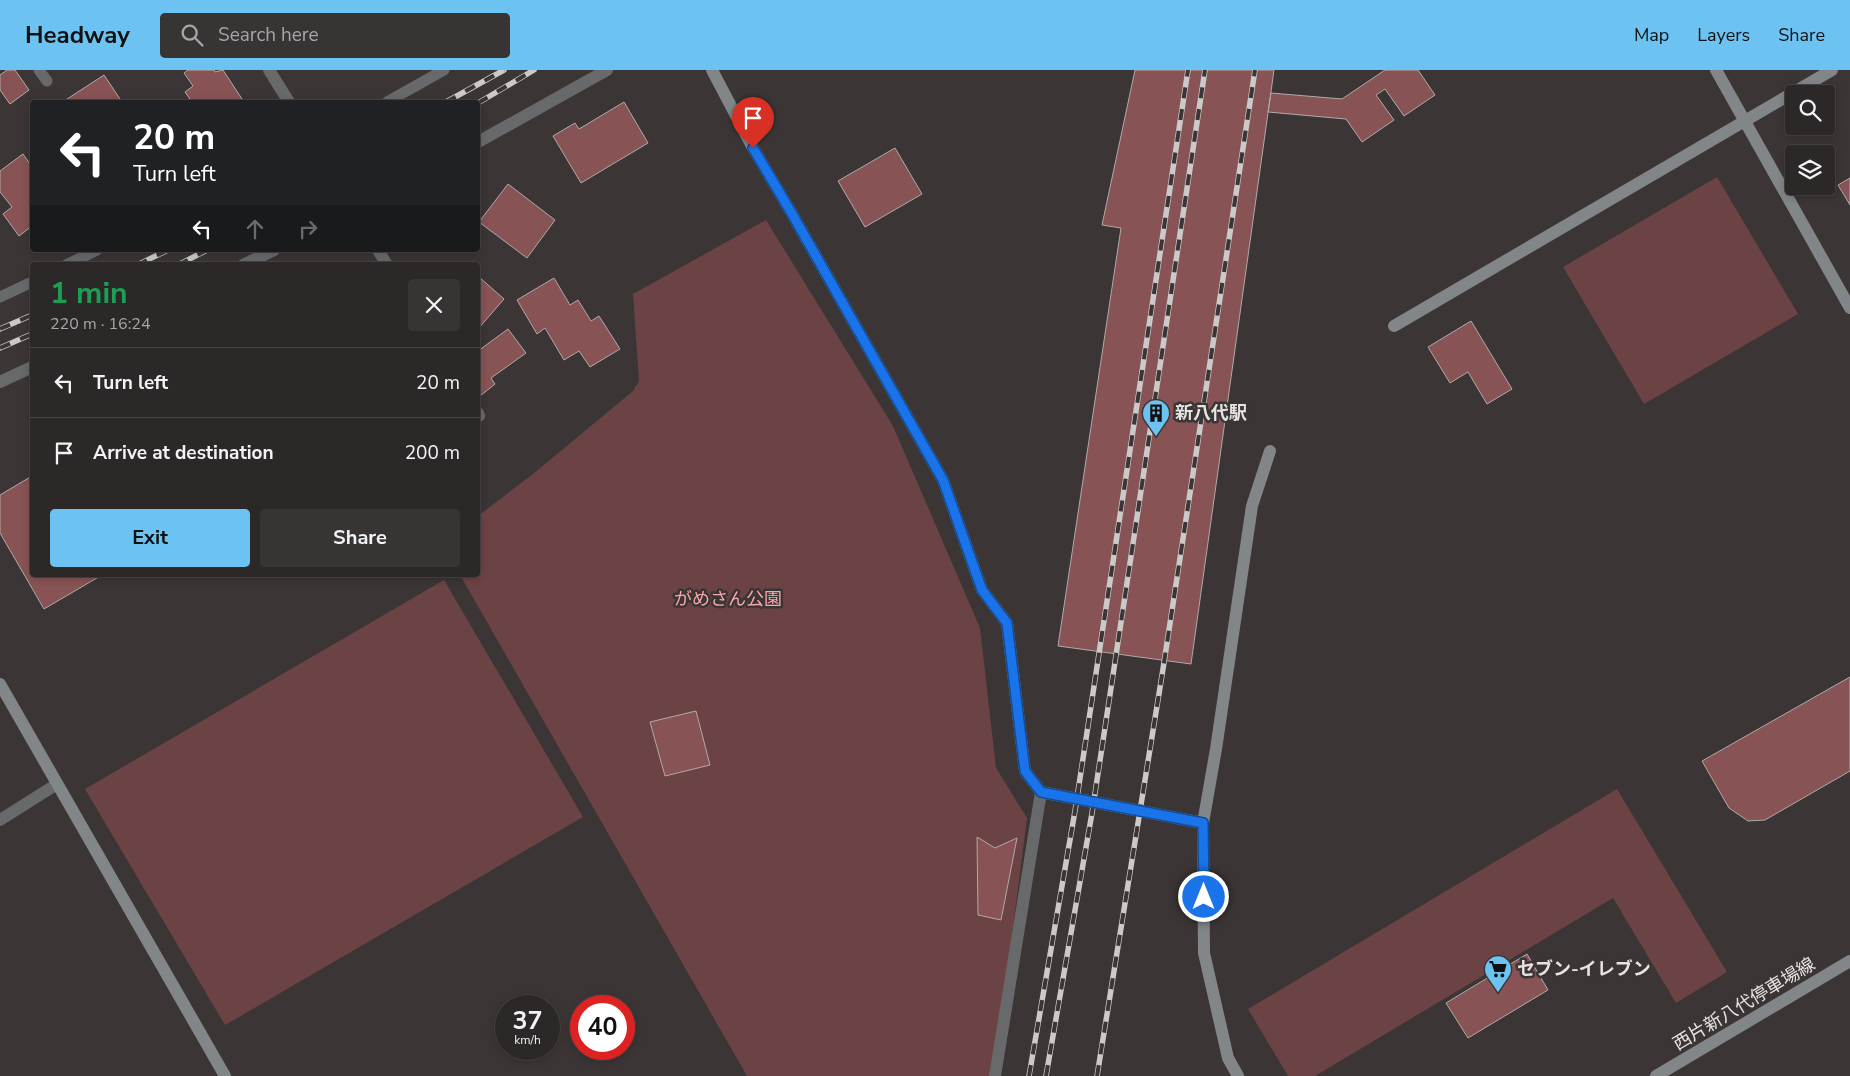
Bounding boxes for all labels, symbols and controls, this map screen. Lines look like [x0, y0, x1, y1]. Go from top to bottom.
search box [160, 13, 510, 58]
text: Headway [25, 19, 130, 51]
icon: search [178, 21, 206, 49]
text: Search here [218, 22, 319, 48]
text: Map [1634, 23, 1669, 47]
text: Layers [1697, 23, 1750, 47]
text: Share [1778, 23, 1825, 47]
map controls [1785, 85, 1835, 195]
button: search [1785, 85, 1835, 135]
pin [732, 97, 774, 148]
icon: arrive [739, 104, 767, 132]
text: 20 m [133, 114, 215, 161]
icon: left [50, 120, 115, 185]
button: layers [1785, 145, 1835, 195]
text: Turn left [133, 159, 216, 189]
icon: left [188, 215, 216, 243]
icon: ahead [241, 215, 269, 243]
icon: right [294, 215, 322, 243]
text: 1 min [50, 273, 128, 314]
button: close [408, 279, 460, 331]
text: 220 m · 16:24 [50, 313, 151, 335]
icon: left [50, 369, 78, 397]
text: Turn left [93, 370, 168, 396]
text: 20 m [416, 370, 460, 396]
building icon: 新八代駅 [1141, 398, 1171, 437]
place label: 新八代駅 [1175, 401, 1247, 425]
icon: arrive [50, 439, 78, 467]
text: Arrive at destination [93, 440, 274, 466]
text: 200 m [405, 440, 460, 466]
button: Exit [50, 509, 250, 567]
button: Share [260, 509, 460, 567]
park label: がめさん公園 [674, 587, 782, 611]
position arrow [1177, 870, 1229, 922]
street label: 西片新八代停車場線 [1668, 952, 1820, 1056]
supermarket icon: セブン-イレブン [1483, 954, 1513, 993]
place label: セブン-イレブン [1517, 957, 1651, 981]
speed limit sign: 40 [570, 995, 635, 1060]
text: 37 [512, 1004, 543, 1038]
text: km/h [514, 1032, 541, 1048]

